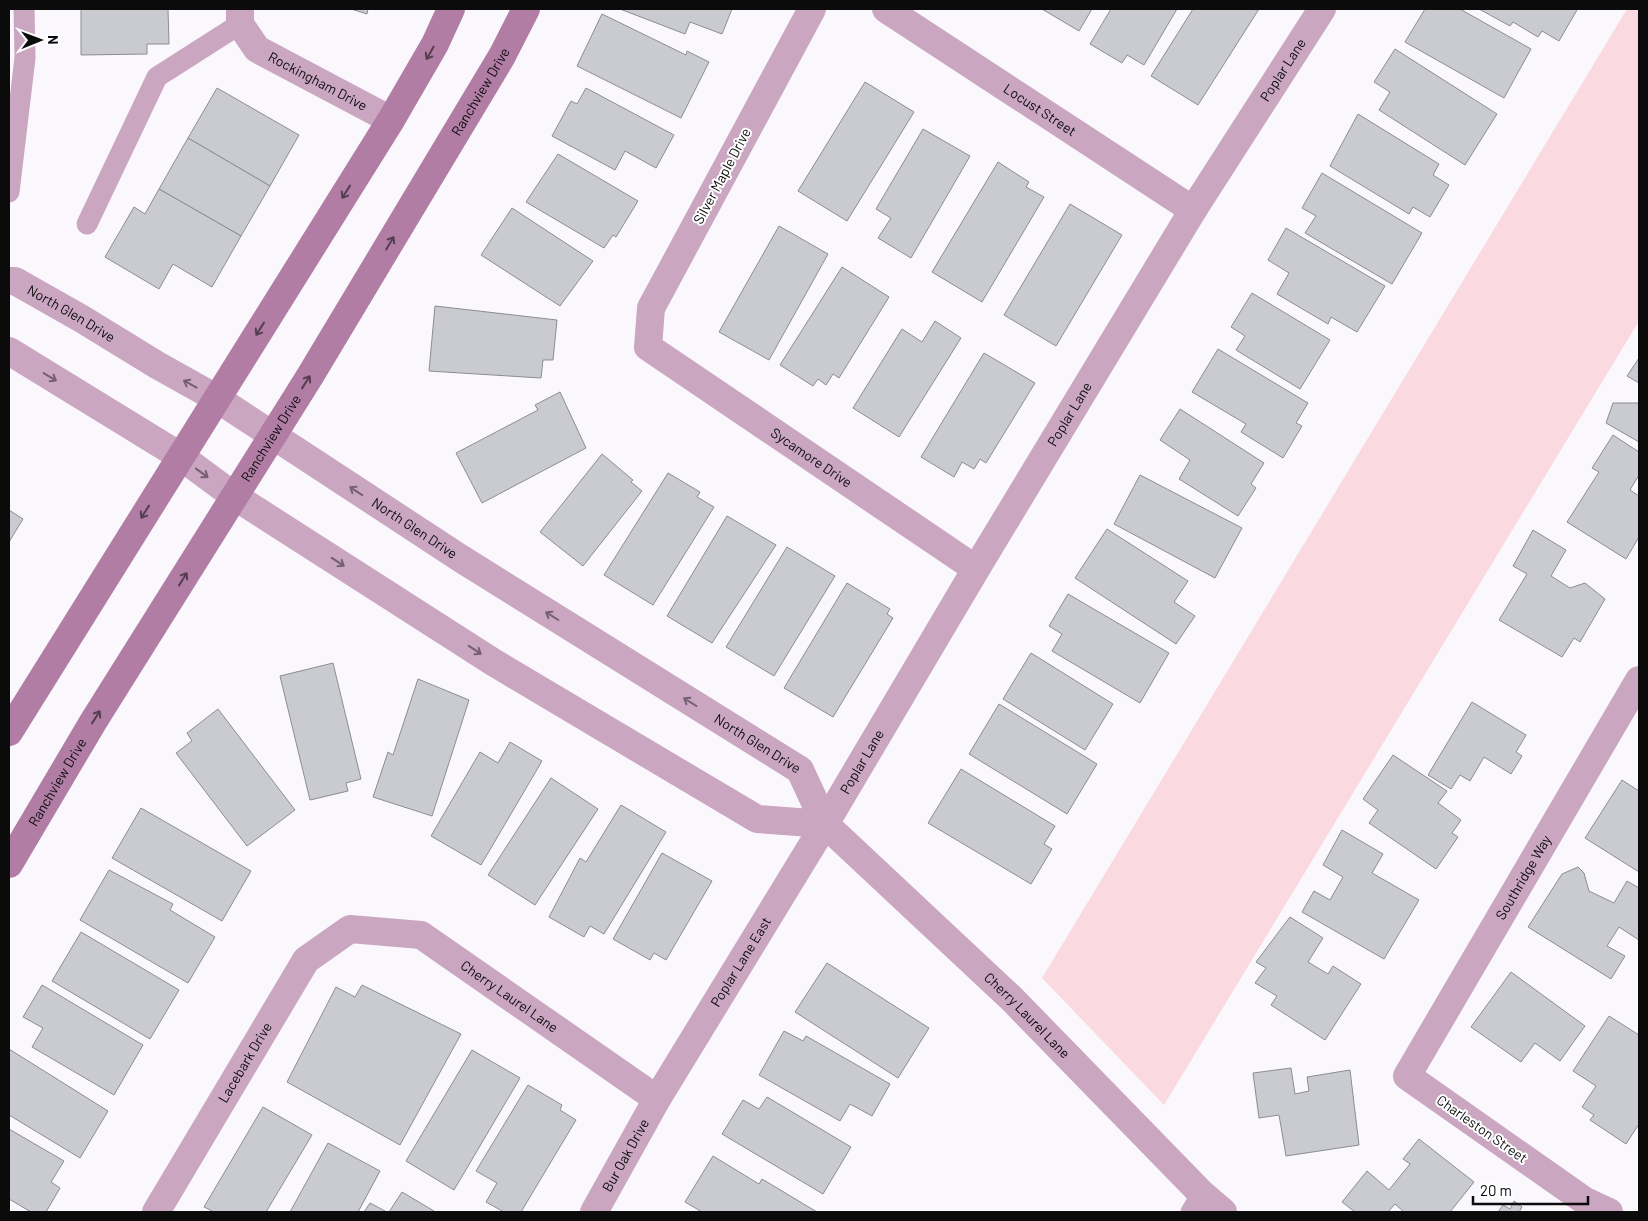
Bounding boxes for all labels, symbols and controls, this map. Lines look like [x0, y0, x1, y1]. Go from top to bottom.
north arrow [15, 15, 65, 65]
text: N [45, 35, 62, 45]
street label: Poplar Lane [1256, 35, 1309, 104]
one-way arrow [425, 45, 435, 60]
street label: Ranchview Drive [447, 45, 513, 138]
street label: Rockingham Drive [266, 48, 370, 114]
street label: Locust Street [1001, 79, 1080, 139]
street label: Silver Maple Drive [689, 125, 754, 227]
one-way arrow [341, 184, 351, 198]
one-way arrow [385, 236, 395, 250]
street label: North Glen Drive [25, 281, 119, 345]
one-way arrow [254, 322, 264, 336]
one-way arrow [43, 372, 57, 382]
one-way arrow [301, 375, 311, 389]
one-way arrow [183, 379, 198, 389]
street label: Poplar Lane [1043, 379, 1095, 449]
street label: Ranchview Drive [237, 391, 304, 485]
street label: Sycamore Drive [768, 424, 856, 491]
one-way arrow [195, 467, 209, 478]
one-way arrow [350, 485, 364, 495]
street label: North Glen Drive [369, 494, 461, 562]
one-way arrow [140, 504, 150, 518]
one-way arrow [331, 557, 345, 568]
one-way arrow [177, 572, 188, 586]
one-way arrow [546, 610, 560, 620]
one-way arrow [468, 644, 482, 655]
one-way arrow [684, 696, 698, 706]
one-way arrow [92, 710, 102, 724]
street label: North Glen Drive [711, 710, 804, 776]
street label: Poplar Lane [836, 726, 887, 797]
street label: Ranchview Drive [24, 735, 90, 829]
street label: Southridge Way [1491, 831, 1555, 923]
street label: Poplar Lane East [706, 914, 774, 1010]
street label: Cherry Laurel Lane [458, 956, 562, 1036]
street label: Cherry Laurel Lane [981, 969, 1074, 1062]
street label: Lacebark Drive [214, 1019, 275, 1106]
street label: Charleston Street [1434, 1091, 1531, 1166]
street label: Bur Oak Drive [598, 1116, 652, 1194]
scale bar [1473, 1174, 1588, 1206]
text: 20 m [1480, 1181, 1512, 1199]

